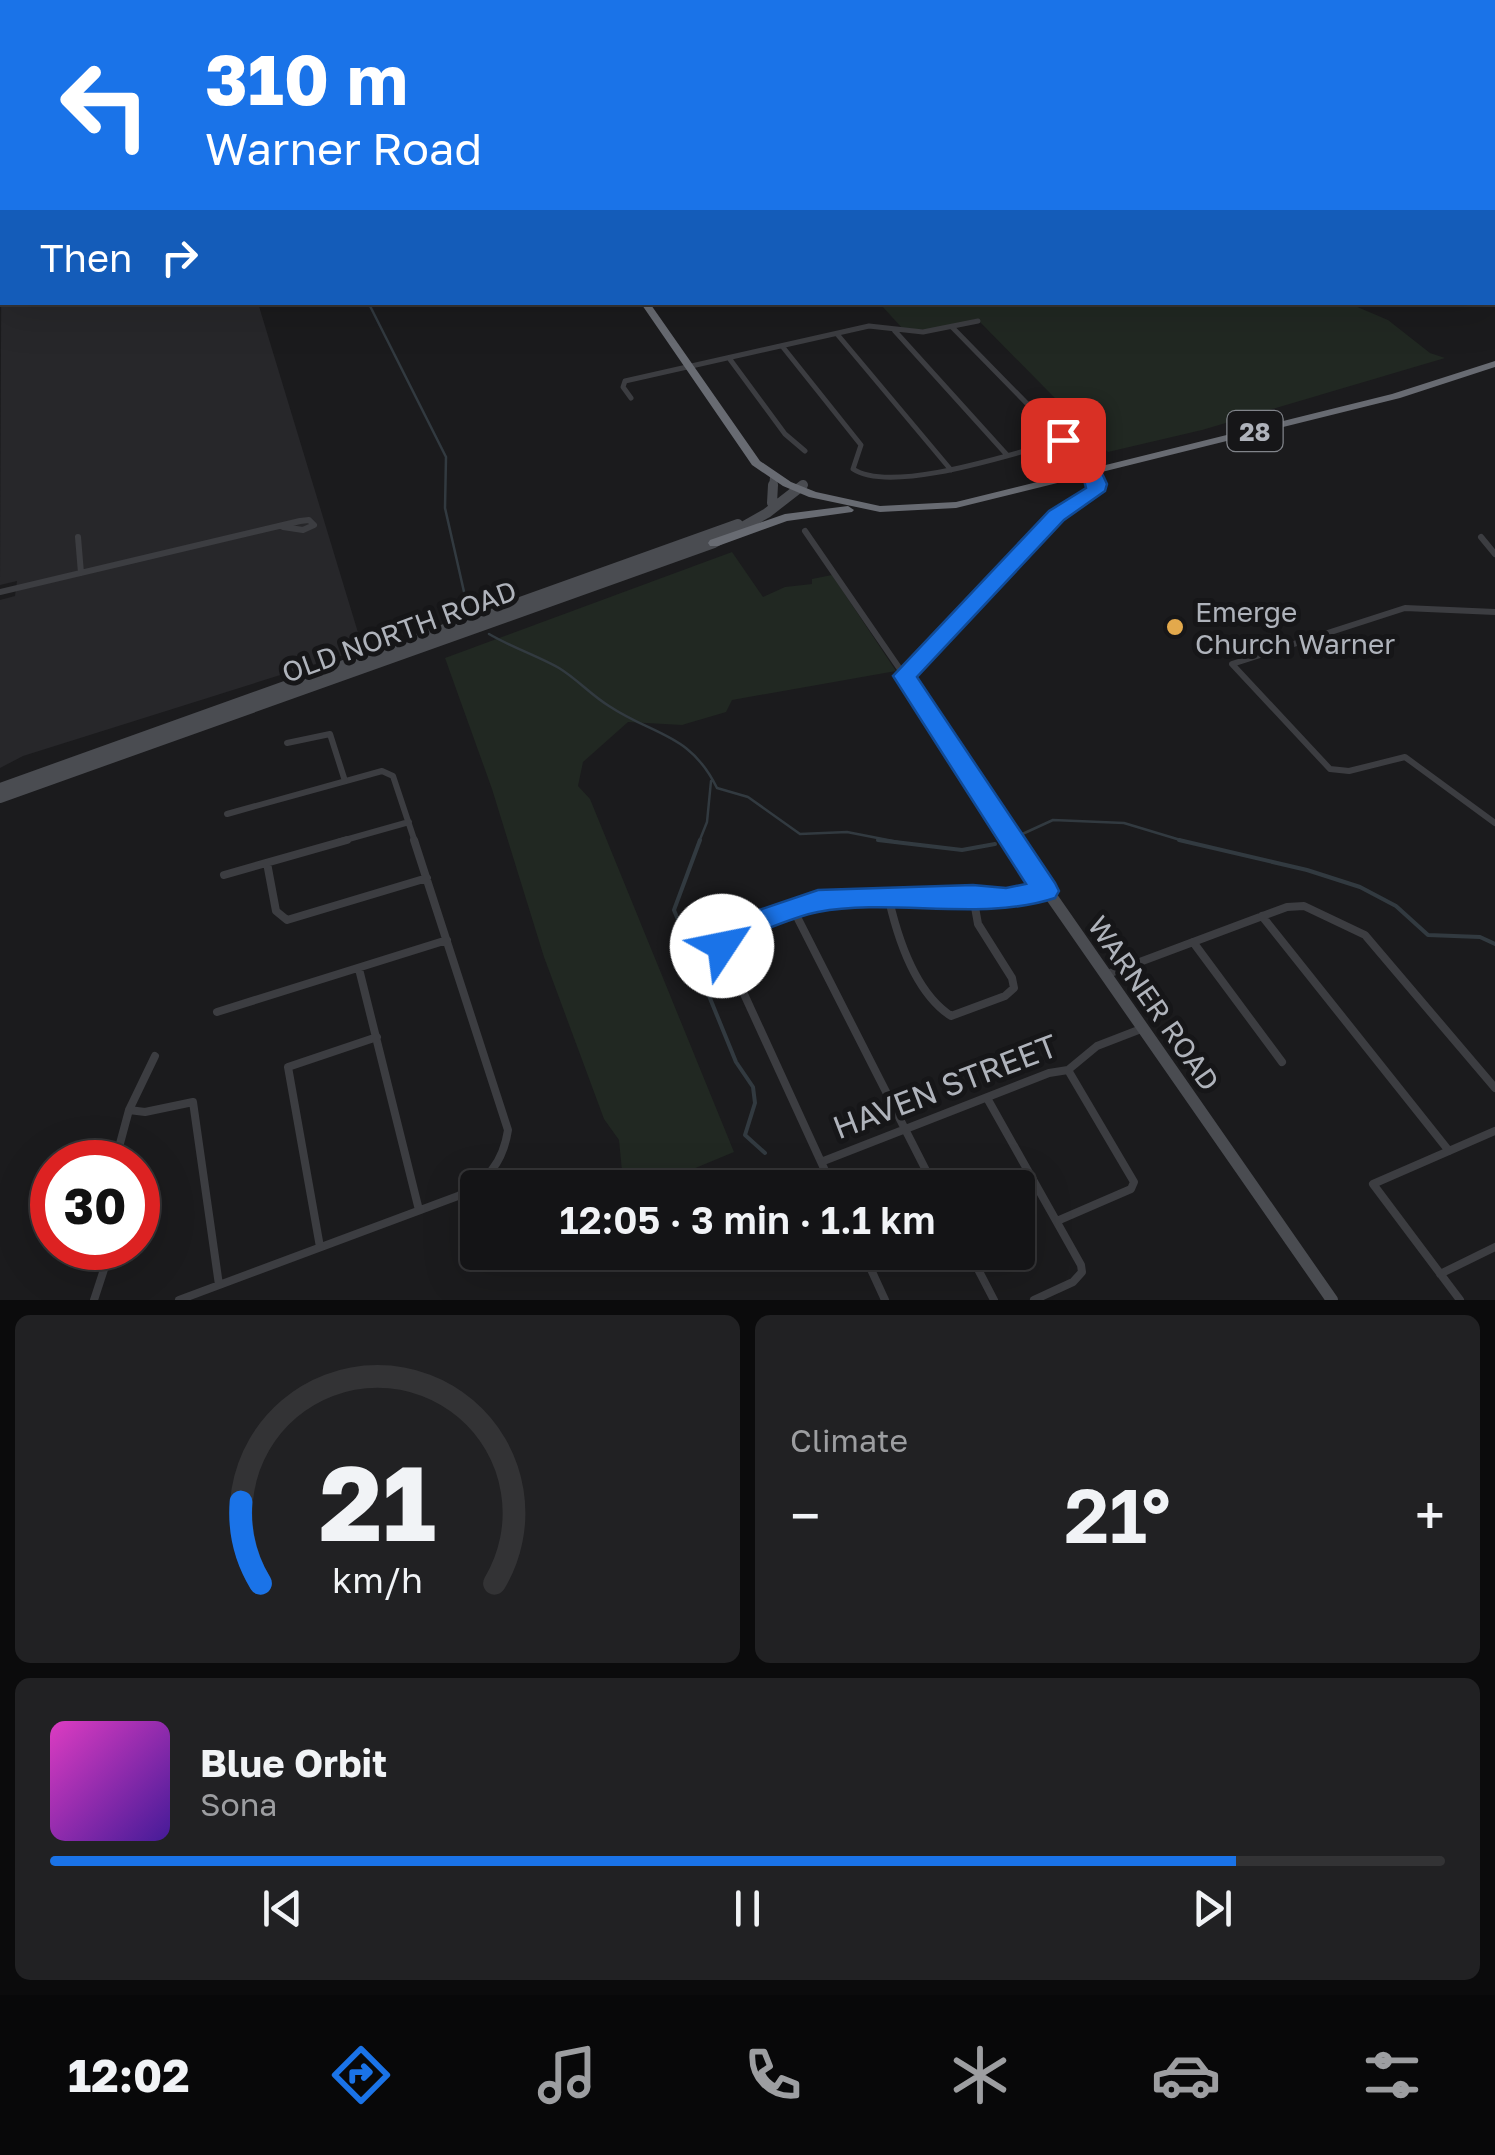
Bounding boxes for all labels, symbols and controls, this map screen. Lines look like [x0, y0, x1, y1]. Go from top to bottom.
text: 310 m [205, 36, 408, 120]
icon: left [40, 40, 170, 170]
text: Warner Road [205, 121, 482, 175]
icon: right [152, 230, 207, 285]
text: Then [40, 235, 132, 280]
pin [1021, 398, 1106, 483]
road number: 28 [1228, 411, 1282, 451]
icon: arrive [1036, 413, 1091, 468]
street label: OLD NORTH ROAD [277, 573, 521, 689]
place label: Emerge Church Warner [1195, 595, 1395, 660]
marker: Emerge Church Warner [1164, 616, 1186, 638]
position arrow [670, 894, 774, 998]
street label: WARNER ROAD [1082, 910, 1226, 1096]
street label: HAVEN STREET [828, 1026, 1063, 1146]
speed limit sign: 30 [30, 1140, 160, 1270]
text: 12:05 · 3 min · 1.1 km [560, 1197, 935, 1242]
text: Climate [790, 1421, 908, 1459]
text: 21 [319, 1439, 436, 1564]
text: 21° [1064, 1469, 1171, 1560]
text: − [790, 1482, 820, 1548]
text: + [1415, 1482, 1445, 1548]
text: km/h [332, 1558, 423, 1601]
text: Blue Orbit [200, 1740, 387, 1785]
text: Sona [200, 1785, 277, 1823]
icon: previous [255, 1881, 310, 1936]
icon: pause [720, 1881, 775, 1936]
icon: next [1185, 1881, 1240, 1936]
icon: directions [326, 2040, 396, 2110]
icon: music [532, 2040, 602, 2110]
icon: phone [738, 2040, 808, 2110]
icon: climate [945, 2040, 1015, 2110]
icon: car [1151, 2040, 1221, 2110]
icon: filters [1357, 2040, 1427, 2110]
text: 12:02 [68, 2048, 190, 2102]

